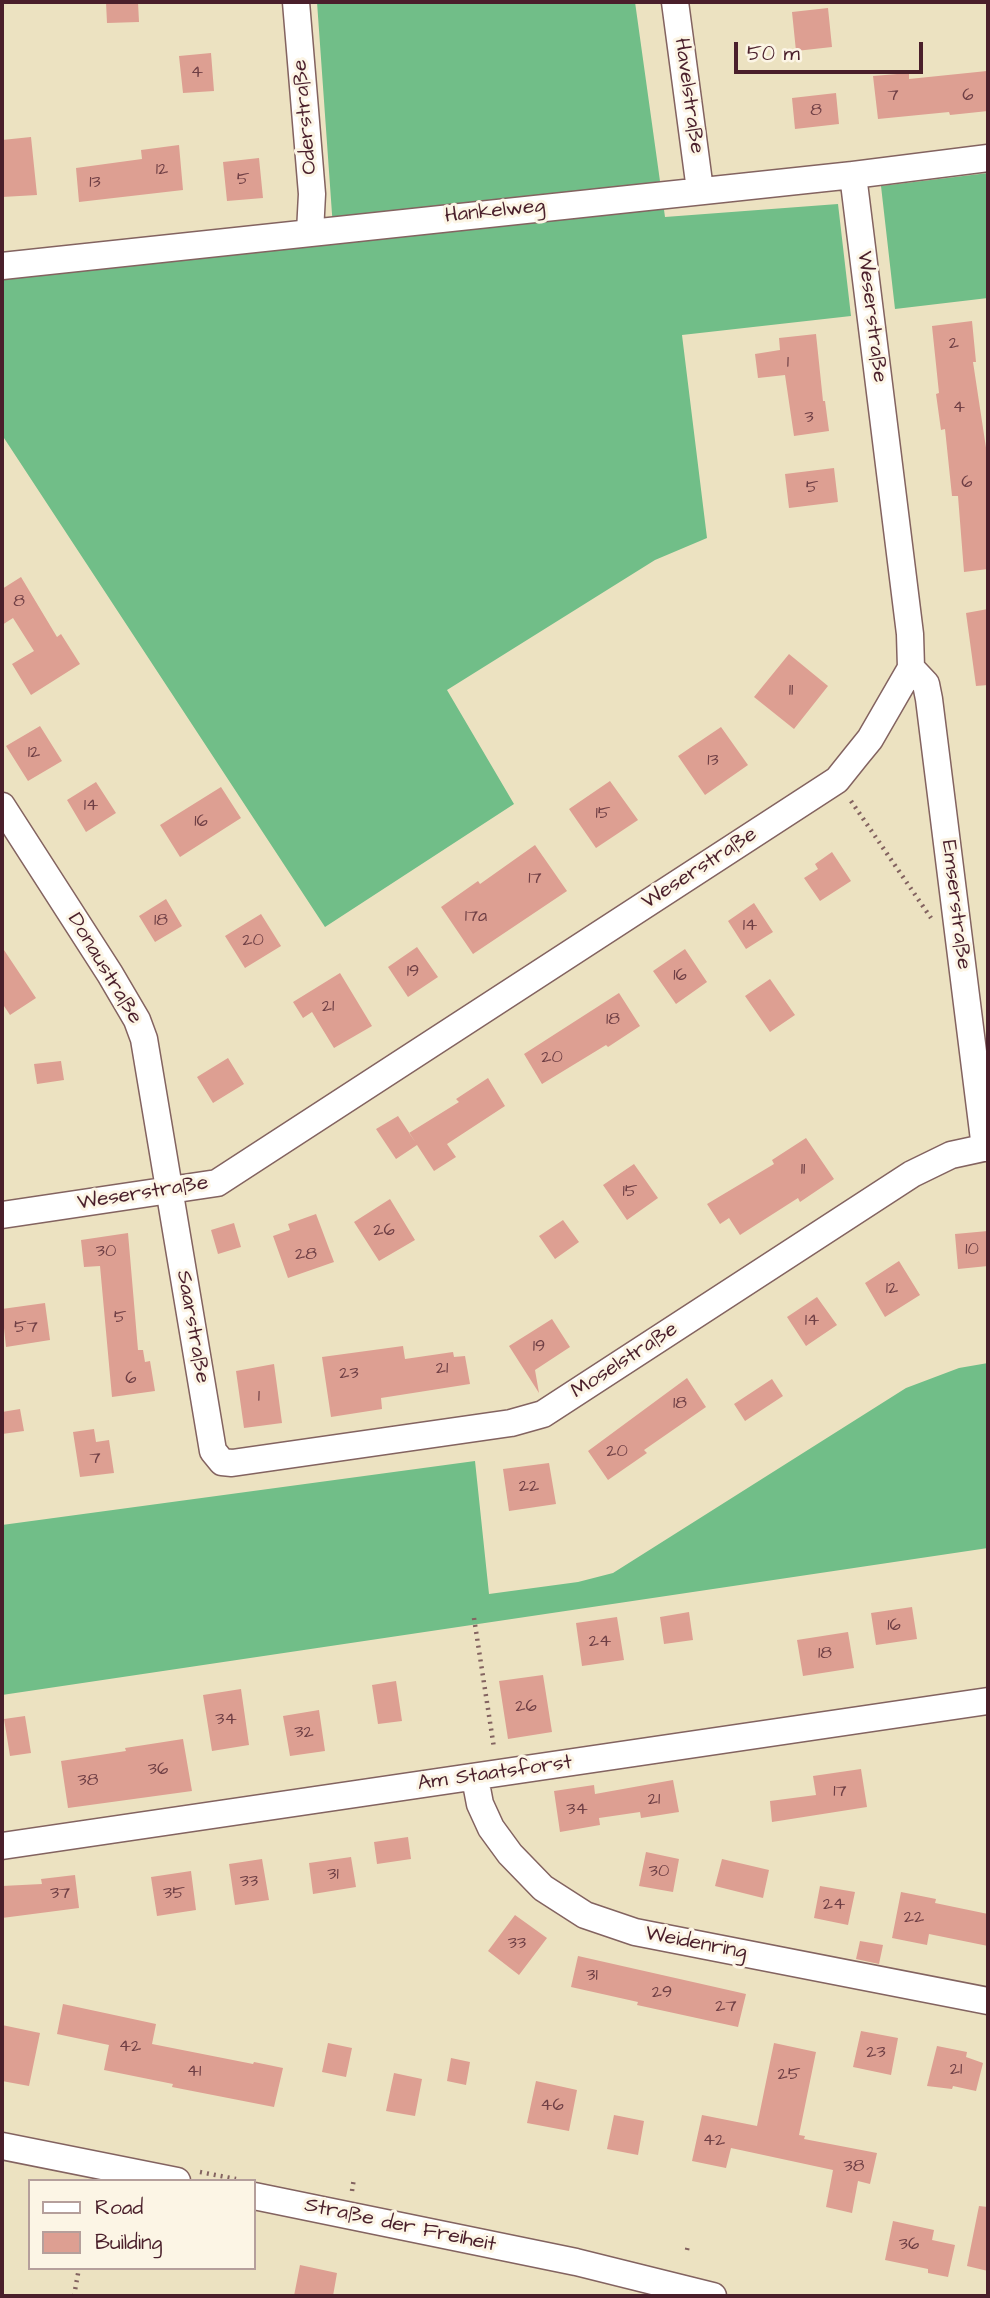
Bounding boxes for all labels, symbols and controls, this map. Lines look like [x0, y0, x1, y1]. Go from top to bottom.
scale bar [738, 28, 927, 72]
street label: Havelstraße [667, 37, 709, 155]
text: 50 m [747, 39, 800, 68]
street label: Oderstraße [288, 58, 324, 176]
house number: 4 [191, 62, 203, 84]
house number: 7 [887, 85, 899, 107]
house number: 6 [962, 85, 974, 107]
house number: 8 [810, 100, 822, 122]
house number: 12 [156, 159, 168, 181]
house number: 5 [237, 169, 249, 191]
house number: 13 [89, 172, 101, 194]
street label: Hankelweg [444, 194, 546, 230]
street label: Weserstraße [850, 250, 892, 384]
house number: 2 [949, 333, 959, 355]
house number: 1 [787, 352, 789, 374]
house number: 4 [953, 397, 965, 419]
house number: 3 [804, 407, 814, 429]
house number: 6 [961, 472, 973, 494]
house number: 5 [806, 477, 818, 499]
house number: 8 [13, 591, 25, 613]
house number: 11 [789, 680, 793, 702]
house number: 12 [28, 742, 40, 764]
house number: 13 [707, 750, 719, 772]
house number: 14 [84, 795, 98, 817]
house number: 15 [595, 803, 611, 825]
house number: 16 [194, 811, 208, 833]
street label: Weserstraße [638, 822, 762, 916]
street label: Emserstraße [935, 839, 975, 971]
house number: 17 [528, 868, 542, 890]
house number: 17a [465, 906, 487, 928]
street label: Donaustraße [61, 909, 147, 1029]
house number: 18 [154, 910, 168, 932]
house number: 14 [743, 915, 757, 937]
house number: 20 [242, 930, 264, 952]
house number: 19 [407, 961, 419, 983]
house number: 16 [673, 965, 687, 987]
house number: 21 [322, 996, 334, 1018]
house number: 18 [606, 1009, 620, 1031]
house number: 20 [541, 1047, 563, 1069]
house number: 11 [801, 1159, 805, 1181]
street label: Weserstraße [76, 1171, 210, 1217]
house number: 15 [622, 1181, 638, 1203]
house number: 26 [373, 1220, 395, 1242]
house number: 10 [965, 1239, 979, 1261]
house number: 30 [96, 1241, 116, 1263]
house number: 28 [295, 1244, 317, 1266]
street label: Saarstraße [170, 1269, 214, 1385]
house number: 12 [886, 1278, 898, 1300]
house number: 5 [114, 1307, 126, 1329]
house number: 14 [805, 1310, 819, 1332]
house number: 57 [14, 1317, 38, 1339]
street label: Moselstraße [567, 1317, 683, 1405]
house number: 19 [533, 1336, 545, 1358]
house number: 21 [436, 1358, 448, 1380]
house number: 23 [339, 1363, 359, 1385]
house number: 6 [125, 1368, 137, 1390]
house number: 1 [258, 1386, 260, 1408]
house number: 18 [673, 1393, 687, 1415]
house number: 20 [606, 1441, 628, 1463]
house number: 7 [89, 1448, 101, 1470]
house number: 22 [519, 1476, 539, 1498]
house number: 16 [887, 1615, 901, 1637]
house number: 24 [589, 1631, 611, 1653]
house number: 18 [818, 1643, 832, 1665]
house number: 26 [515, 1696, 537, 1718]
house number: 34 [215, 1709, 237, 1731]
house number: 32 [294, 1722, 314, 1744]
street label: Am Staatsforst [416, 1751, 574, 1797]
house number: 36 [148, 1759, 168, 1781]
house number: 38 [78, 1770, 98, 1792]
house number: 17 [833, 1781, 847, 1803]
house number: 21 [648, 1789, 660, 1811]
house number: 34 [566, 1799, 588, 1821]
house number: 30 [649, 1861, 669, 1883]
house number: 31 [327, 1864, 339, 1886]
house number: 33 [240, 1871, 258, 1893]
house number: 37 [50, 1883, 70, 1905]
house number: 35 [163, 1883, 185, 1905]
house number: 24 [823, 1894, 845, 1916]
house number: 22 [904, 1907, 924, 1929]
street label: Weidenring [643, 1922, 749, 1966]
house number: 33 [508, 1933, 526, 1955]
house number: 31 [586, 1965, 598, 1987]
house number: 29 [652, 1982, 672, 2004]
house number: 27 [715, 1996, 737, 2018]
house number: 42 [119, 2036, 141, 2058]
house number: 23 [866, 2042, 886, 2064]
house number: 21 [950, 2059, 962, 2081]
house number: 41 [187, 2061, 201, 2083]
house number: 25 [777, 2064, 801, 2086]
house number: 46 [540, 2095, 564, 2117]
house number: 42 [703, 2130, 725, 2152]
house number: 38 [844, 2156, 864, 2178]
legend [28, 2179, 256, 2270]
text: Road [95, 2193, 143, 2222]
street label: Straße der Freiheit [302, 2193, 498, 2259]
text: Building [95, 2228, 162, 2257]
house number: 36 [899, 2234, 919, 2256]

